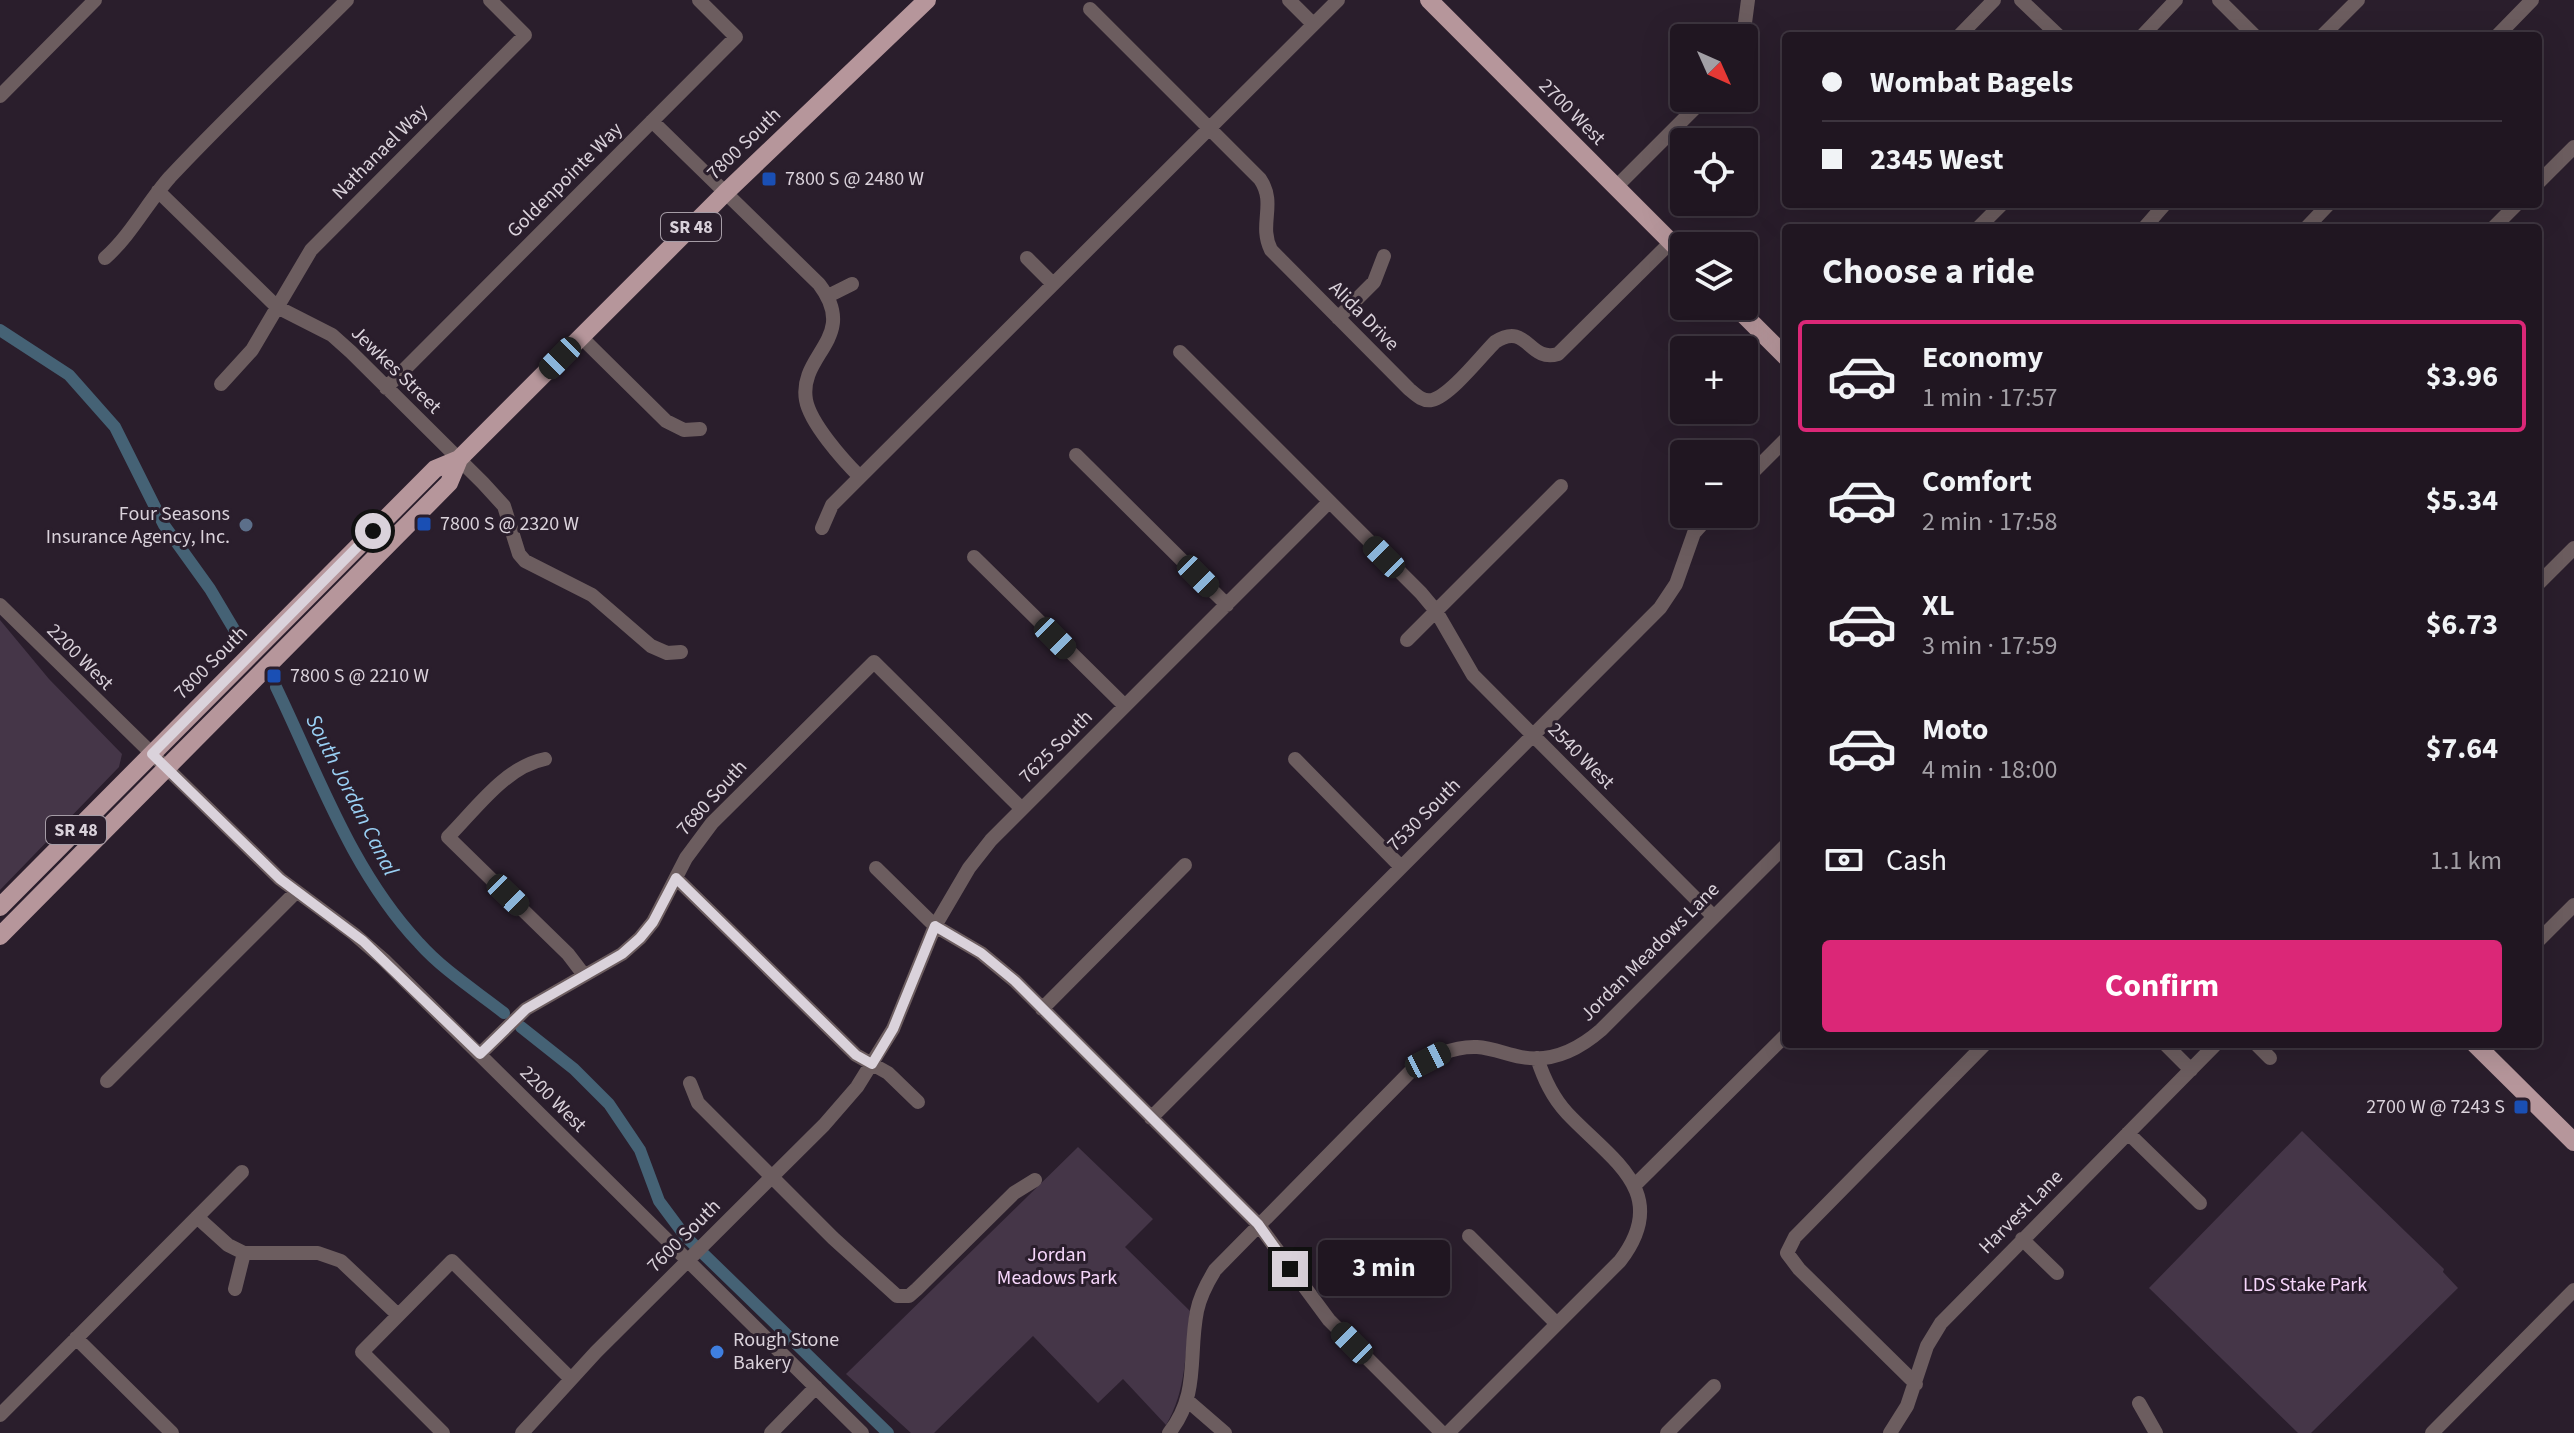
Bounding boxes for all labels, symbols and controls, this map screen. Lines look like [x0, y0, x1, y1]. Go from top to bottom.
north arrow [1670, 24, 1758, 112]
map controls [1670, 24, 1758, 528]
text: Wombat Bagels [1870, 61, 2073, 104]
street label: 2700 West [1532, 72, 1612, 152]
street label: Nathanael Way [326, 97, 435, 206]
street label: 7800 South [701, 101, 787, 187]
street label: Goldenpointe Way [501, 115, 630, 244]
button: locate [1670, 128, 1758, 216]
text: 2345 West [1870, 138, 2003, 181]
place label: 7800 S @ 2480 W [785, 165, 924, 193]
marker: 7800 S @ 2480 W [760, 170, 778, 188]
road number: SR 48 [661, 213, 721, 241]
button: layers [1670, 232, 1758, 320]
text: Choose a ride [1822, 246, 2035, 297]
street label: Alida Drive [1322, 274, 1406, 358]
street label: Jewkes Street [345, 320, 448, 420]
car [535, 333, 585, 383]
button: + [1670, 336, 1758, 424]
text: Economy [1922, 336, 2043, 379]
icon: car [1826, 340, 1898, 412]
text: $3.96 [2426, 355, 2498, 398]
text: 1 min · 17:57 [1922, 379, 2057, 416]
button: − [1670, 440, 1758, 528]
text: Comfort [1922, 460, 2032, 503]
icon: car [1826, 464, 1898, 536]
text: $5.34 [2426, 479, 2498, 522]
place label: Four Seasons Insurance Agency, Inc. [46, 500, 230, 551]
text: 2 min · 17:58 [1922, 503, 2057, 540]
place label: 7800 S @ 2320 W [440, 510, 579, 538]
route start [355, 513, 391, 549]
marker: 7800 S @ 2320 W [415, 515, 433, 533]
marker: Four Seasons Insurance Agency, Inc. [237, 516, 255, 534]
car [1359, 532, 1409, 582]
car [1173, 551, 1223, 601]
text: XL [1922, 584, 1955, 627]
icon: car [1826, 588, 1898, 660]
text: $6.73 [2426, 603, 2498, 646]
car [1030, 613, 1080, 663]
street label: 2200 West [40, 617, 120, 697]
street label: 7800 South [168, 620, 254, 706]
text: 3 min · 17:59 [1922, 627, 2057, 664]
place label: 7800 S @ 2210 W [290, 662, 429, 690]
marker: 7800 S @ 2210 W [265, 667, 283, 685]
street label: 7625 South [1013, 704, 1099, 790]
text: Moto [1922, 708, 1988, 751]
water label: South Jordan Canal [297, 709, 407, 882]
icon: car [1826, 712, 1898, 784]
street label: 2540 West [1541, 716, 1621, 796]
text: $7.64 [2426, 727, 2498, 770]
text: 4 min · 18:00 [1922, 751, 2057, 788]
street label: 7680 South [670, 754, 754, 842]
street label: 7530 South [1381, 772, 1467, 858]
road number: SR 48 [46, 816, 106, 844]
icon: cash [1822, 838, 1866, 882]
text: Cash [1886, 839, 1947, 882]
text: 1.1 km [2430, 842, 2502, 879]
car [482, 870, 534, 920]
street label: Jordan Meadows Lane [1574, 876, 1726, 1028]
button: Confirm [1822, 940, 2502, 1032]
car [1401, 1038, 1455, 1082]
street label: 2200 West [513, 1059, 593, 1139]
place label: 2700 W @ 7243 S [2366, 1093, 2505, 1121]
marker: 2700 W @ 7243 S [2512, 1098, 2530, 1116]
street label: Harvest Lane [1973, 1163, 2070, 1260]
street label: 7600 South [641, 1193, 727, 1279]
park label: Jordan Meadows Park [997, 1241, 1117, 1292]
callout: 3 min [1318, 1241, 1450, 1297]
text: 3 min [1352, 1249, 1416, 1286]
route end [1272, 1251, 1308, 1287]
park label: LDS Stake Park [2243, 1271, 2367, 1299]
car [1327, 1318, 1377, 1368]
place label: Rough Stone Bakery [733, 1326, 839, 1377]
marker: Rough Stone Bakery [708, 1343, 726, 1361]

